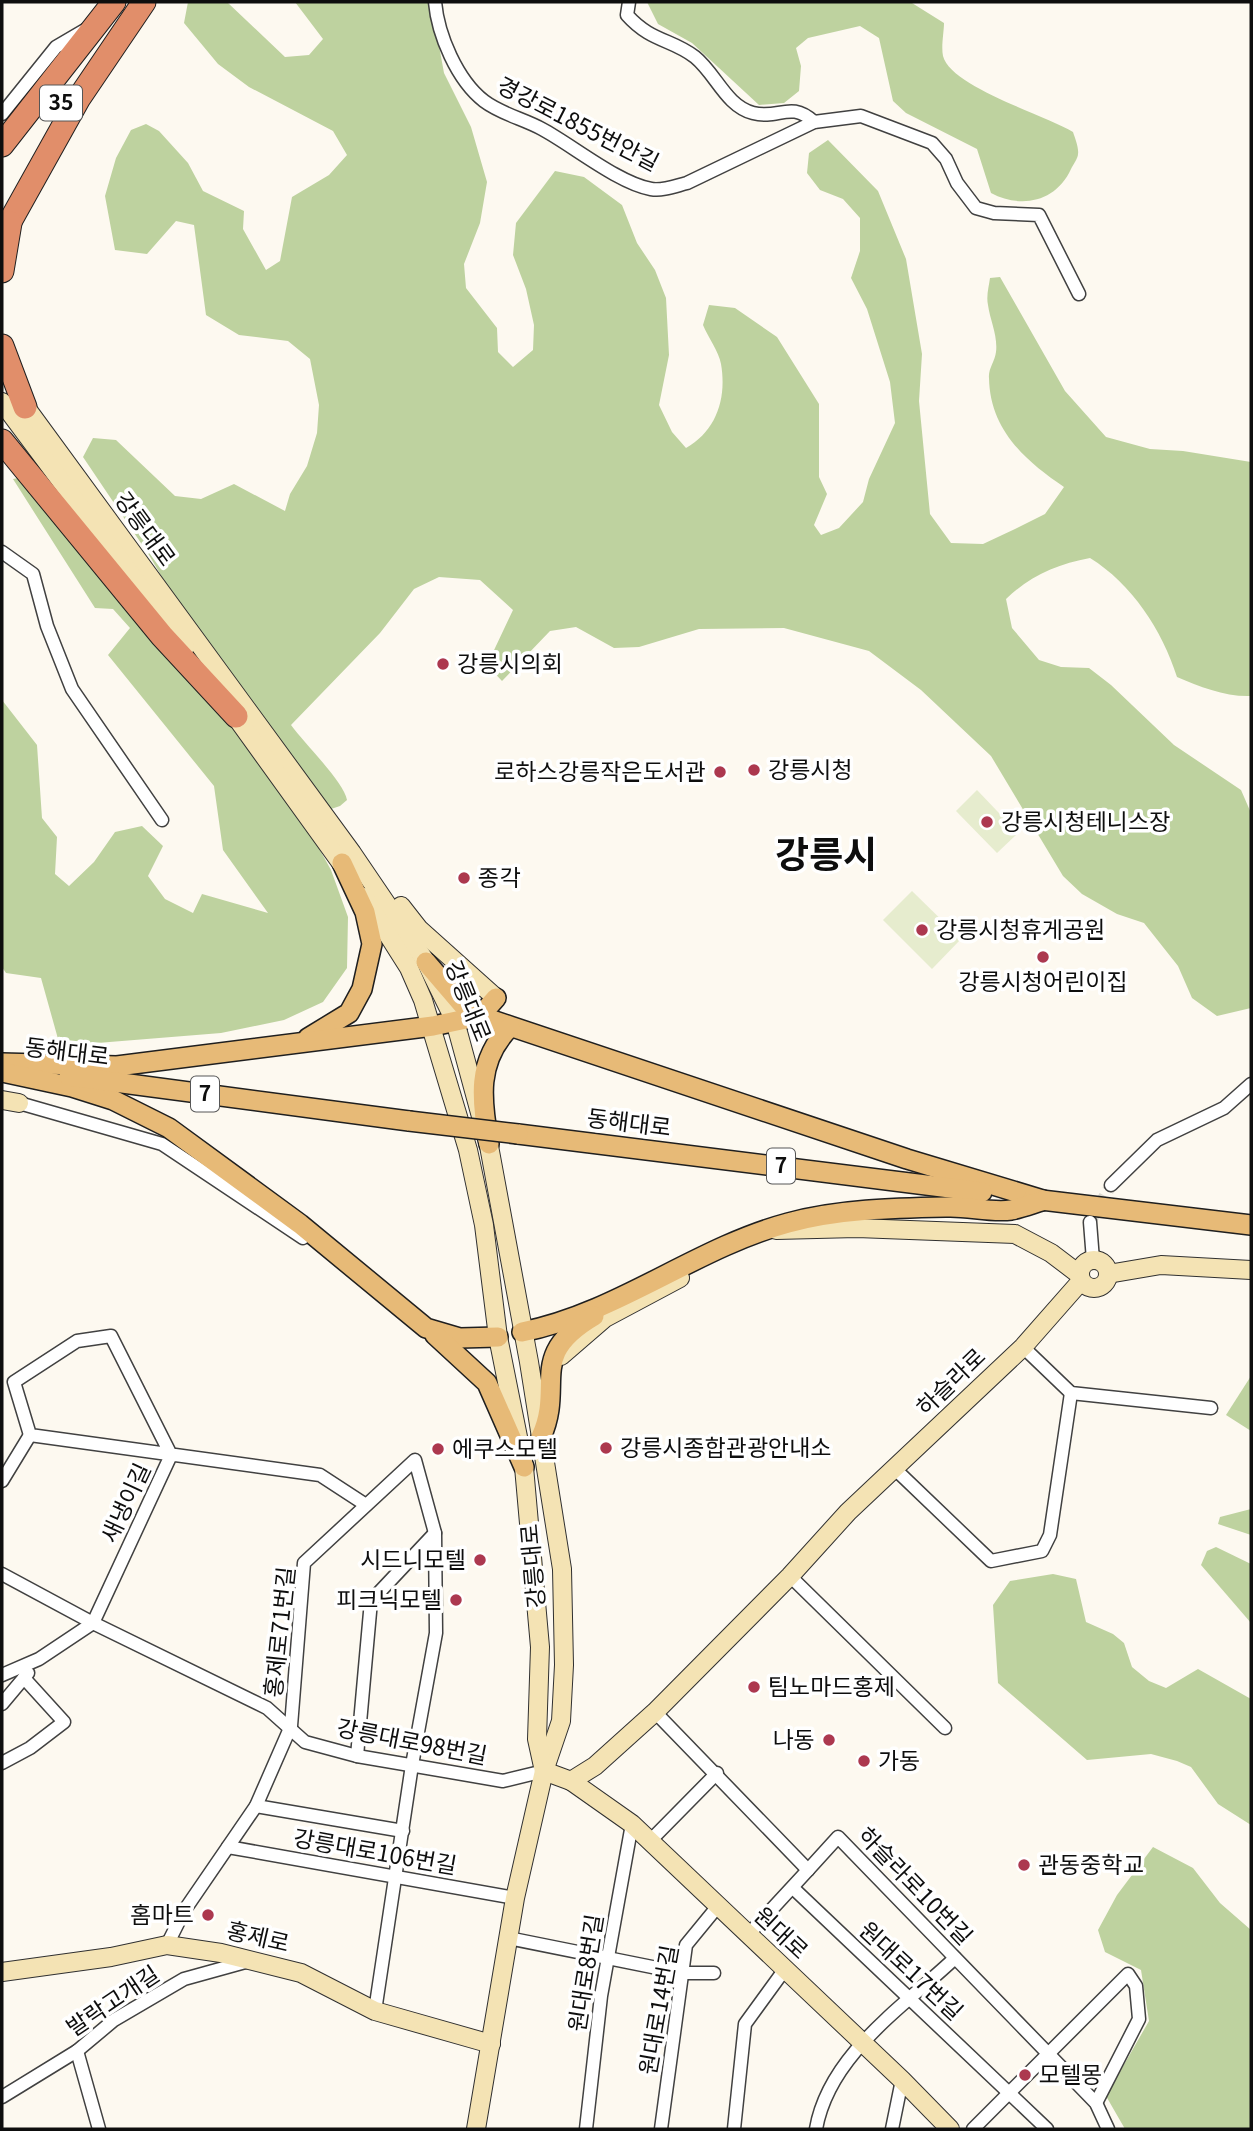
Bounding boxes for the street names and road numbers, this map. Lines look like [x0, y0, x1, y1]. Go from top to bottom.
street label: 경강로1855번안길 [492, 67, 666, 178]
road number: 35 [40, 86, 82, 120]
street label: 강릉대로 [108, 484, 185, 572]
street label: 강릉대로 [438, 955, 501, 1046]
street label: 동해대로 [23, 1028, 111, 1072]
road number: 7 [191, 1076, 219, 1112]
street label: 동해대로 [585, 1099, 673, 1143]
road number: 7 [767, 1148, 795, 1184]
street label: 하슬라로 [907, 1339, 992, 1422]
street label: 새냉이길 [91, 1457, 157, 1548]
street label: 강릉대로 [510, 1523, 552, 1610]
street label: 홍제로71번길 [254, 1565, 302, 1699]
street label: 강릉대로98번길 [334, 1709, 490, 1771]
street label: 하슬라로10번길 [851, 1818, 982, 1951]
street label: 강릉대로106번길 [291, 1819, 460, 1881]
street label: 원대로 [748, 1897, 817, 1966]
street label: 홍제로 [224, 1911, 293, 1959]
street label: 원대로8번길 [558, 1911, 610, 2034]
street label: 원대로17번길 [853, 1912, 972, 2027]
street label: 원대로14번길 [629, 1942, 685, 2077]
street label: 발락고개길 [59, 1956, 165, 2043]

